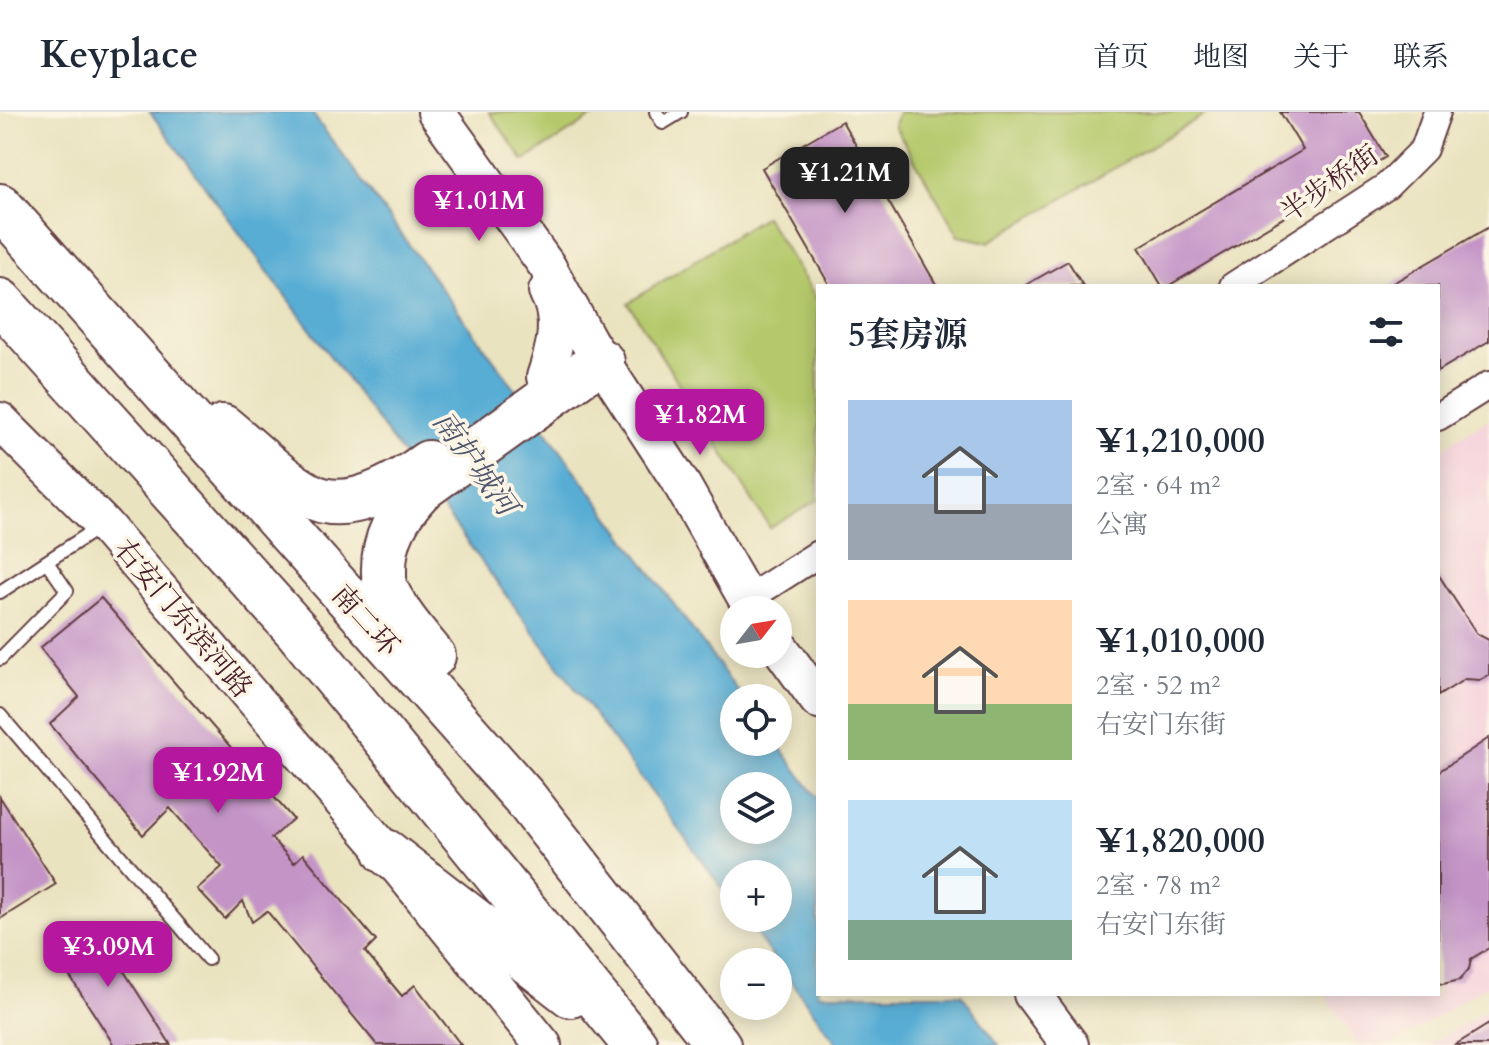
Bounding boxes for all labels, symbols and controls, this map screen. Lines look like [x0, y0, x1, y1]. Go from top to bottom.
text: Keyplace [40, 29, 198, 81]
text: 首页 [1093, 38, 1149, 76]
text: 地图 [1193, 38, 1249, 76]
text: 关于 [1293, 38, 1349, 76]
text: 联系 [1393, 38, 1449, 76]
street label: 半步桥街 [1273, 136, 1386, 232]
pin: ¥1.21M [780, 147, 910, 215]
text: ¥1.21M [798, 155, 892, 190]
pin: ¥1.01M [414, 175, 544, 243]
text: ¥1.01M [432, 183, 526, 218]
icon: filters [1364, 310, 1408, 354]
text: 5套房源 [848, 312, 967, 358]
pin: ¥1.82M [635, 389, 765, 457]
text: ¥1.82M [653, 397, 747, 432]
water label: 南护城河 [423, 403, 529, 528]
text: ¥1,210,000 [1096, 418, 1265, 464]
icon: home [912, 432, 1008, 528]
text: 2室 · 64 m² [1096, 468, 1220, 503]
text: 公寓 [1096, 507, 1148, 542]
street label: 右安门东滨河路 [106, 531, 261, 706]
street label: 南二环 [323, 577, 407, 665]
north arrow [720, 596, 792, 668]
map controls [720, 596, 792, 1020]
text: ¥1,010,000 [1096, 618, 1265, 664]
icon: home [912, 632, 1008, 728]
text: 2室 · 52 m² [1096, 668, 1220, 703]
button: locate [720, 684, 792, 756]
text: 右安门东街 [1096, 707, 1226, 742]
pin: ¥1.92M [153, 747, 283, 815]
text: ¥1.92M [171, 755, 265, 790]
button: layers [720, 772, 792, 844]
text: ¥1,820,000 [1096, 818, 1265, 864]
icon: home [912, 832, 1008, 928]
button: + [720, 860, 792, 932]
text: 2室 · 78 m² [1096, 868, 1220, 903]
text: 右安门东街 [1096, 907, 1226, 942]
pin: ¥3.09M [43, 921, 173, 989]
text: ¥3.09M [61, 929, 155, 964]
button: − [720, 948, 792, 1020]

